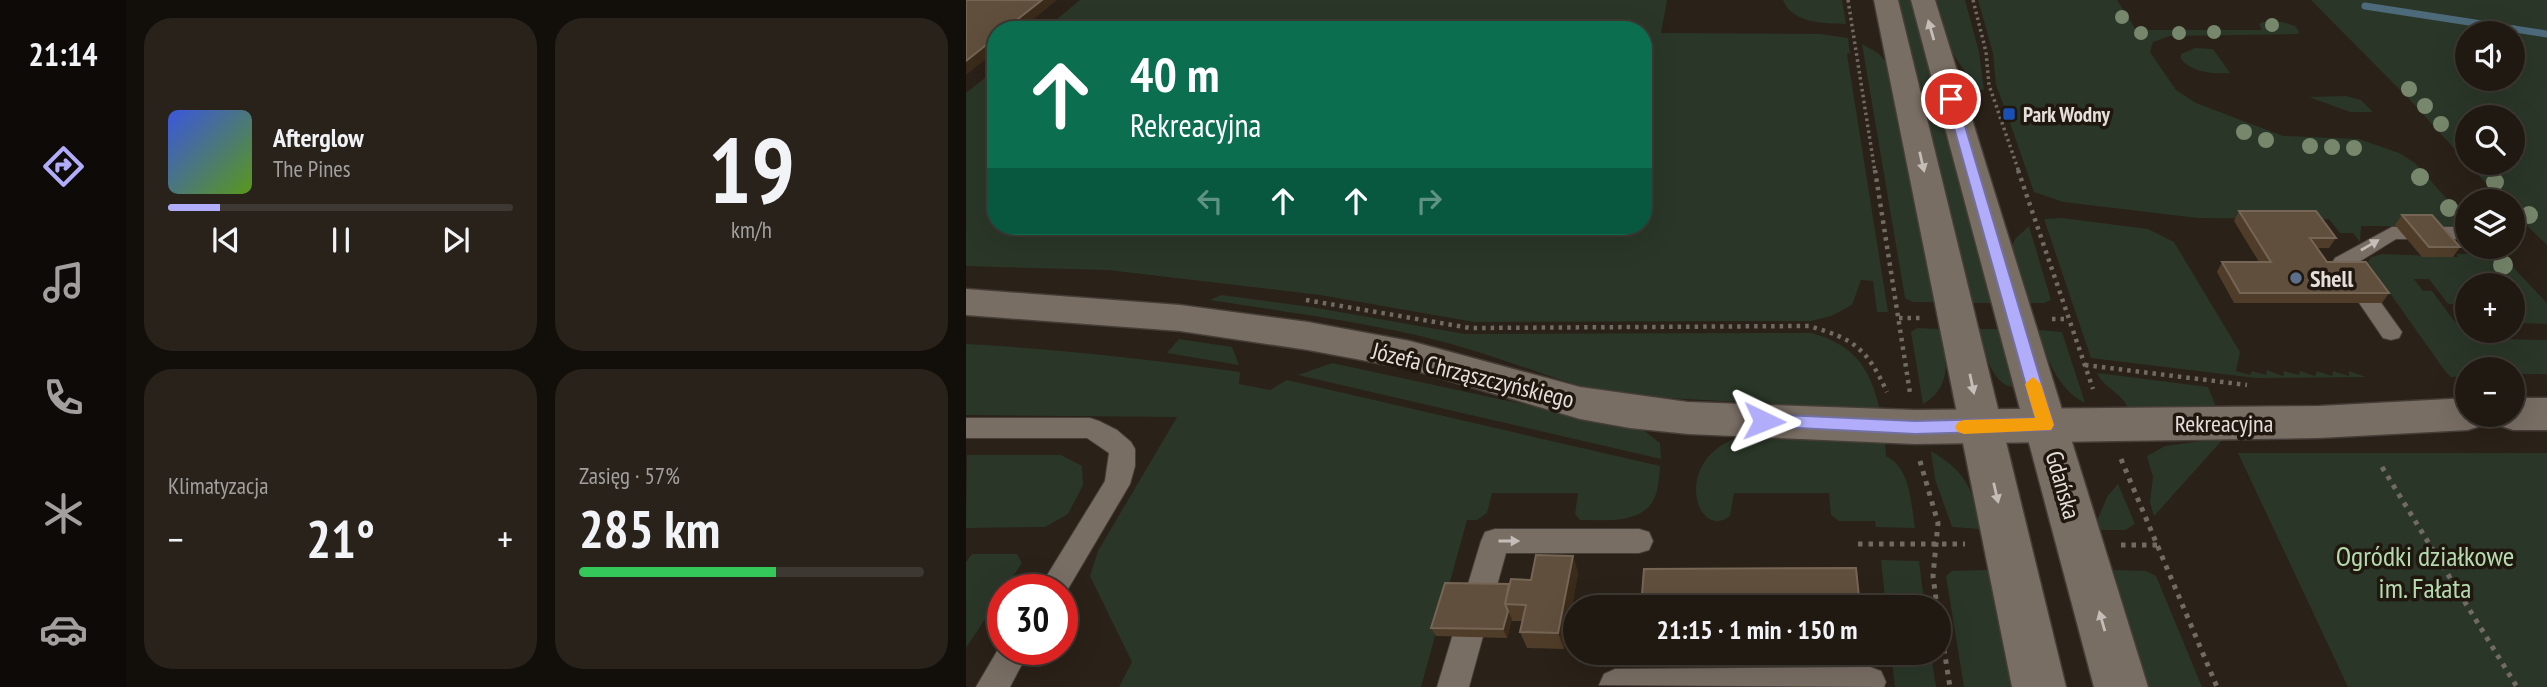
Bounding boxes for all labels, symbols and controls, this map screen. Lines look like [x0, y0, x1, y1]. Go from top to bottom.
one-way arrow [1926, 19, 1936, 40]
map controls [2455, 21, 2525, 427]
button: sound [2455, 21, 2525, 91]
text: 21:14 [28, 33, 98, 75]
text: 40 m [1130, 42, 1219, 106]
icon: ahead [1015, 49, 1106, 140]
pin [1921, 69, 1981, 129]
icon: arrive [1932, 80, 1970, 118]
place label: Park Wodny [2023, 101, 2111, 128]
text: Rekreacyjna [1130, 104, 1261, 146]
button: search [2455, 105, 2525, 175]
marker: Park Wodny [2001, 106, 2017, 122]
text: 19 [708, 110, 795, 228]
text: Afterglow [273, 121, 364, 154]
icon: directions [39, 142, 88, 191]
one-way arrow [1917, 151, 1928, 173]
text: The Pines [273, 154, 351, 183]
icon: left [1191, 182, 1229, 220]
icon: ahead [1264, 182, 1302, 220]
icon: ahead [1337, 182, 1375, 220]
icon: right [1410, 182, 1448, 220]
button: layers [2455, 189, 2525, 259]
text: km/h [731, 215, 772, 244]
icon: previous [207, 221, 245, 259]
icon: pause [322, 221, 360, 259]
icon: next [437, 221, 475, 259]
one-way arrow [2360, 239, 2379, 251]
icon: music [39, 258, 88, 307]
place label: Shell [2310, 263, 2353, 294]
marker: Shell [2288, 270, 2304, 286]
button: + [2455, 273, 2525, 343]
street label: Józefa Chrząszczyńskiego [1368, 335, 1577, 415]
button: − [2455, 357, 2525, 427]
icon: phone [39, 373, 88, 422]
one-way arrow [1966, 373, 1977, 395]
position arrow [1727, 384, 1801, 458]
street label: Rekreacyjna [2175, 408, 2273, 439]
street label: Gdańska [2039, 447, 2087, 523]
text: Zasięg · 57% [579, 461, 680, 490]
text: Klimatyzacja [168, 471, 268, 500]
one-way arrow [1990, 482, 2001, 504]
icon: climate [39, 489, 88, 538]
text: 285 km [579, 495, 720, 562]
text: 21° [306, 505, 375, 572]
text: − [168, 514, 184, 563]
text: + [497, 514, 513, 563]
one-way arrow [1499, 535, 1521, 547]
park label: Ogródki działkowe im. Fałata [2336, 537, 2514, 606]
speed limit sign: 30 [987, 574, 1078, 665]
icon: car [39, 605, 88, 654]
one-way arrow [2096, 610, 2107, 632]
text: 21:15 · 1 min · 150 m [1657, 613, 1857, 646]

